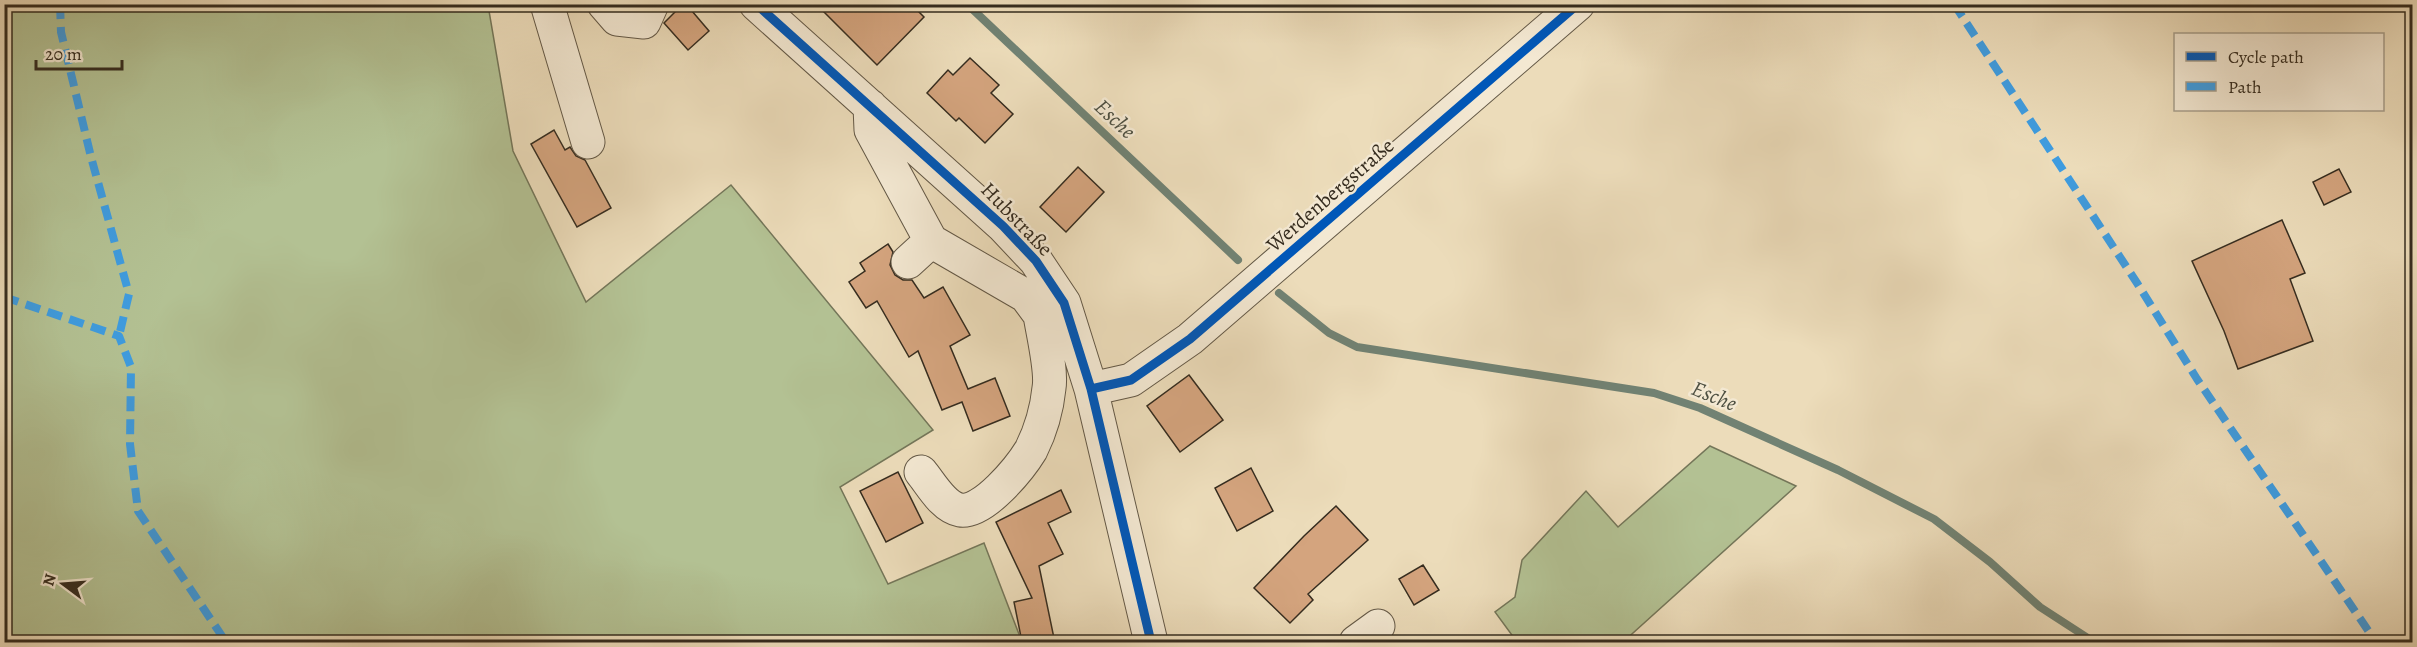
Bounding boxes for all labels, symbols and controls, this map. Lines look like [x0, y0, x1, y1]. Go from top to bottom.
scale bar [36, 33, 122, 71]
legend [2174, 33, 2384, 111]
text: 20 m [45, 42, 82, 66]
text: Cycle path [2228, 45, 2304, 69]
text: Path [2228, 75, 2262, 99]
water label: Esche [1088, 92, 1142, 146]
street label: Werdenbergstraße [1259, 132, 1400, 259]
street label: Hubstraße [975, 176, 1059, 262]
water label: Esche [1687, 373, 1741, 419]
north arrow [33, 554, 93, 614]
text: N [37, 571, 62, 589]

